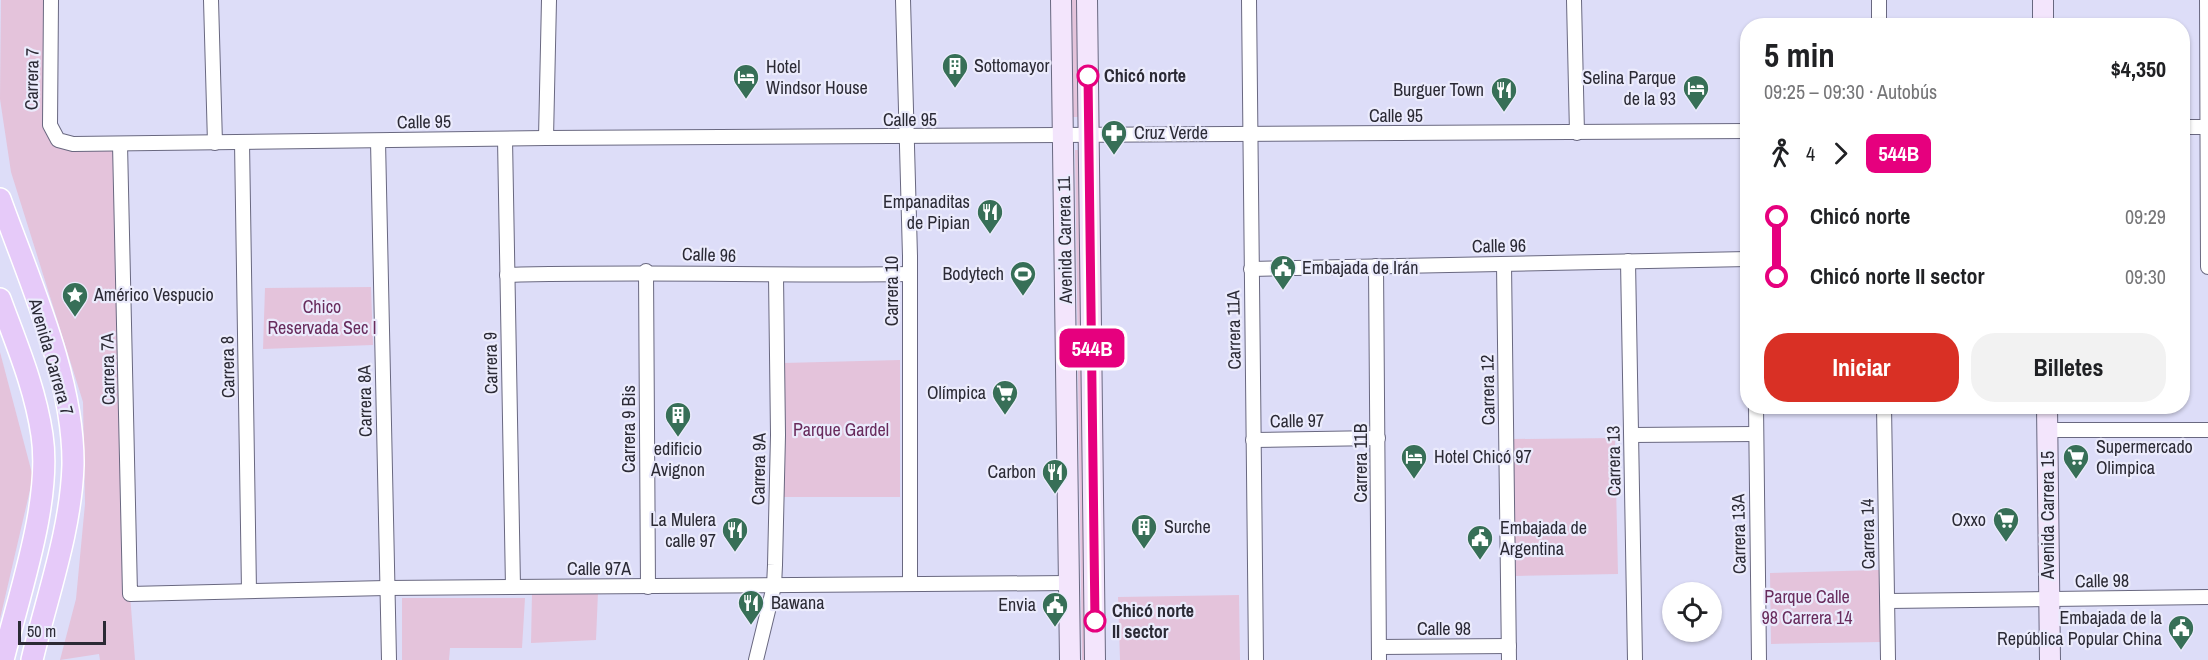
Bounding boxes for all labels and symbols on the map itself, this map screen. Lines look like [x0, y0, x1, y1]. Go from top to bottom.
street label: Carrera 7 [18, 48, 45, 110]
building icon: Sottomayor [940, 51, 970, 89]
place label: Sottomayor [974, 53, 1050, 78]
place label: Hotel Windsor House [766, 54, 868, 100]
hotel icon: Hotel Windsor House [731, 62, 761, 100]
place label: Chicó norte [1104, 63, 1186, 88]
marker: Chicó norte [1077, 65, 1099, 87]
place label: Selina Parque de la 93 [1582, 65, 1676, 111]
hotel icon: Selina Parque de la 93 [1681, 73, 1711, 111]
restaurant icon: Burguer Town [1489, 75, 1519, 113]
place label: Burguer Town [1393, 77, 1484, 102]
street label: Calle 95 [1369, 103, 1423, 128]
street label: Calle 95 [883, 107, 937, 132]
street label: Calle 95 [397, 109, 451, 134]
pharmacy icon: Cruz Verde [1099, 118, 1129, 156]
place label: Cruz Verde [1134, 120, 1208, 145]
street label: Avenida Carrera 11 [1051, 175, 1078, 305]
place label: Empanaditas de Pipian [883, 189, 970, 235]
restaurant icon: Empanaditas de Pipian [975, 197, 1005, 235]
street label: Calle 96 [1472, 233, 1526, 258]
street label: Calle 96 [682, 241, 737, 268]
public building icon: Embajada de Irán [1268, 253, 1298, 291]
place label: Embajada de Irán [1302, 255, 1419, 280]
street label: Carrera 10 [879, 256, 904, 326]
sports icon: Bodytech [1008, 259, 1038, 297]
place label: Bodytech [942, 261, 1004, 286]
place icon: Américo Vespucio [60, 280, 90, 318]
place label: Américo Vespucio [93, 282, 214, 307]
street label: Carrera 11A [1220, 290, 1247, 370]
park label: Chico Reservada Sec I [267, 294, 377, 340]
street label: Avenida Carrera 7 [23, 295, 80, 418]
line badge: 544B [1050, 328, 1134, 368]
street label: Carrera 9 [477, 332, 504, 394]
street label: Carrera 7A [94, 333, 121, 405]
street label: Carrera 8 [214, 336, 241, 398]
street label: Carrera 12 [1474, 355, 1501, 425]
street label: Carrera 8A [351, 365, 378, 437]
supermarket icon: Olímpica [990, 378, 1020, 416]
place label: Olímpica [927, 380, 986, 405]
street label: Carrera 9 Bis [616, 385, 641, 473]
building icon: edificio Avignon [663, 400, 693, 438]
street label: Calle 97 [1270, 408, 1324, 433]
park label: Parque Gardel [793, 417, 889, 442]
street label: Carrera 11B [1348, 423, 1373, 503]
street label: Carrera 13 [1600, 426, 1627, 496]
street label: Carrera 9A [745, 433, 772, 505]
place label: Supermercado Olimpica [2096, 434, 2193, 480]
place label: edificio Avignon [650, 436, 705, 482]
hotel icon: Hotel Chicó 97 [1399, 442, 1429, 480]
supermarket icon: Supermercado Olimpica [2061, 442, 2091, 480]
place label: Hotel Chicó 97 [1434, 444, 1532, 469]
street label: Avenida Carrera 15 [2035, 451, 2060, 580]
restaurant icon: Carbon [1040, 457, 1070, 495]
place label: Carbon [988, 459, 1036, 484]
street label: Carrera 13A [1725, 493, 1752, 574]
street label: Carrera 14 [1854, 499, 1881, 569]
supermarket icon: Oxxo [1991, 505, 2021, 543]
place label: La Mulera calle 97 [650, 507, 716, 553]
place label: Oxxo [1952, 507, 1986, 532]
building icon: Surche [1129, 512, 1159, 550]
place label: Surche [1164, 514, 1211, 539]
restaurant icon: La Mulera calle 97 [720, 515, 750, 553]
place label: Embajada de Argentina [1499, 515, 1587, 561]
public building icon: Embajada de Argentina [1465, 523, 1495, 561]
street label: Calle 97A [567, 556, 631, 581]
street label: Calle 98 [2075, 568, 2129, 593]
park label: Parque Calle 98 Carrera 14 [1761, 584, 1853, 630]
restaurant icon: Bawana [736, 588, 766, 626]
place label: Bawana [771, 590, 824, 615]
public building icon: Envia [1040, 590, 1070, 628]
place label: Envia [998, 592, 1036, 617]
place label: Chicó norte II sector [1112, 598, 1194, 644]
place label: Embajada de la República Popular China [1997, 605, 2162, 651]
marker: Chicó norte II sector [1084, 610, 1106, 632]
public building icon: Embajada de la República Popular China [2166, 613, 2196, 651]
street label: Calle 98 [1417, 616, 1471, 641]
scale bar [18, 618, 106, 646]

